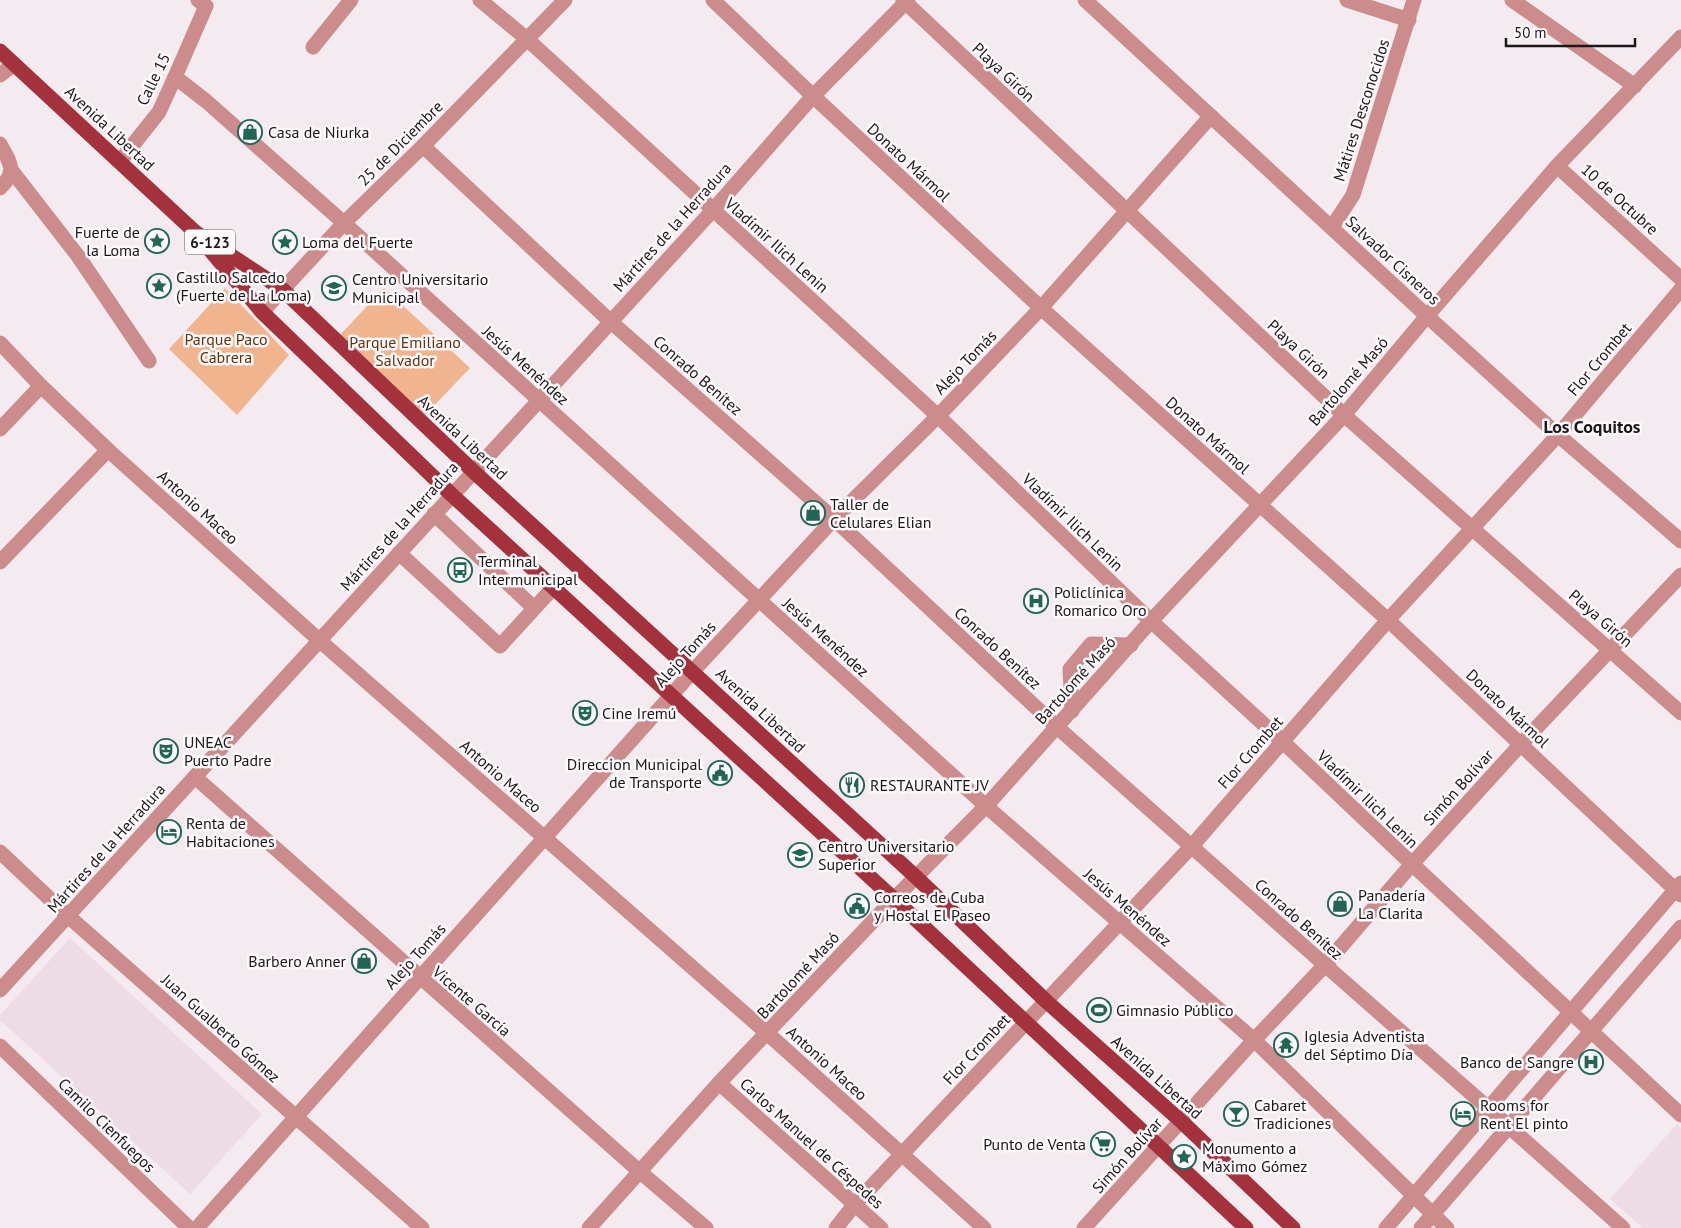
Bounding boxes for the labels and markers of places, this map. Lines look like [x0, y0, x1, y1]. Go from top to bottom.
shop icon: Casa de Niurka [237, 119, 263, 145]
place label: Casa de Niurka [268, 122, 369, 142]
place label: Fuerte de la Loma [75, 222, 140, 260]
place icon: Fuerte de la Loma [144, 228, 170, 254]
place icon: Loma del Fuerte [272, 229, 298, 255]
place label: Loma del Fuerte [302, 232, 413, 252]
place label: Castillo Salcedo (Fuerte de La Loma) [176, 267, 312, 305]
place label: Centro Universitario Municipal [352, 269, 488, 307]
place icon: Castillo Salcedo (Fuerte de La Loma) [146, 273, 172, 299]
school or university icon: Centro Universitario Municipal [321, 275, 347, 301]
place label: Taller de Celulares Elian [830, 494, 931, 532]
shop icon: Taller de Celulares Elian [800, 500, 826, 526]
place label: Terminal Intermunicipal [478, 551, 578, 589]
bus stop icon: Terminal Intermunicipal [447, 557, 473, 583]
place label: Policlínica Romarico Oro [1054, 582, 1147, 620]
hospital icon: Policlínica Romarico Oro [1023, 588, 1049, 614]
theatre icon: Cine Iremú [572, 700, 598, 726]
place label: Cine Iremú [602, 703, 676, 723]
place label: UNEAC Puerto Padre [184, 732, 272, 770]
theatre icon: UNEAC Puerto Padre [153, 738, 179, 764]
place label: Direccion Municipal de Transporte [567, 754, 702, 792]
public building icon: Direccion Municipal de Transporte [707, 760, 733, 786]
restaurant icon: RESTAURANTE JV [839, 772, 865, 798]
place label: RESTAURANTE JV [870, 775, 990, 795]
place label: Renta de Habitaciones [186, 813, 275, 851]
hotel icon: Renta de Habitaciones [156, 819, 182, 845]
place label: Centro Universitario Superior [818, 836, 954, 874]
school or university icon: Centro Universitario Superior [787, 842, 813, 868]
place label: Panadería La Clarita [1358, 885, 1425, 923]
place label: Correos de Cuba y Hostal El Paseo [874, 887, 991, 925]
shop icon: Panadería La Clarita [1327, 891, 1353, 917]
public building icon: Correos de Cuba y Hostal El Paseo [844, 893, 870, 919]
shop icon: Barbero Anner [351, 948, 377, 974]
place label: Barbero Anner [248, 951, 347, 971]
sports icon: Gimnasio Público [1086, 997, 1112, 1023]
place label: Gimnasio Público [1116, 1000, 1234, 1020]
place label: Iglesia Adventista del Séptimo Día [1304, 1026, 1425, 1064]
temple icon: Iglesia Adventista del Séptimo Día [1273, 1032, 1299, 1058]
hospital icon: Banco de Sangre [1578, 1049, 1604, 1075]
place label: Banco de Sangre [1460, 1052, 1574, 1072]
place label: Cabaret Tradiciones [1254, 1095, 1331, 1133]
place label: Rooms for Rent El pinto [1480, 1095, 1568, 1133]
bar icon: Cabaret Tradiciones [1223, 1101, 1249, 1127]
hotel icon: Rooms for Rent El pinto [1450, 1101, 1476, 1127]
supermarket icon: Punto de Venta [1090, 1131, 1116, 1157]
place label: Punto de Venta [983, 1134, 1086, 1154]
place label: Monumento a Máximo Gómez [1202, 1138, 1307, 1176]
place icon: Monumento a Máximo Gómez [1171, 1144, 1197, 1170]

